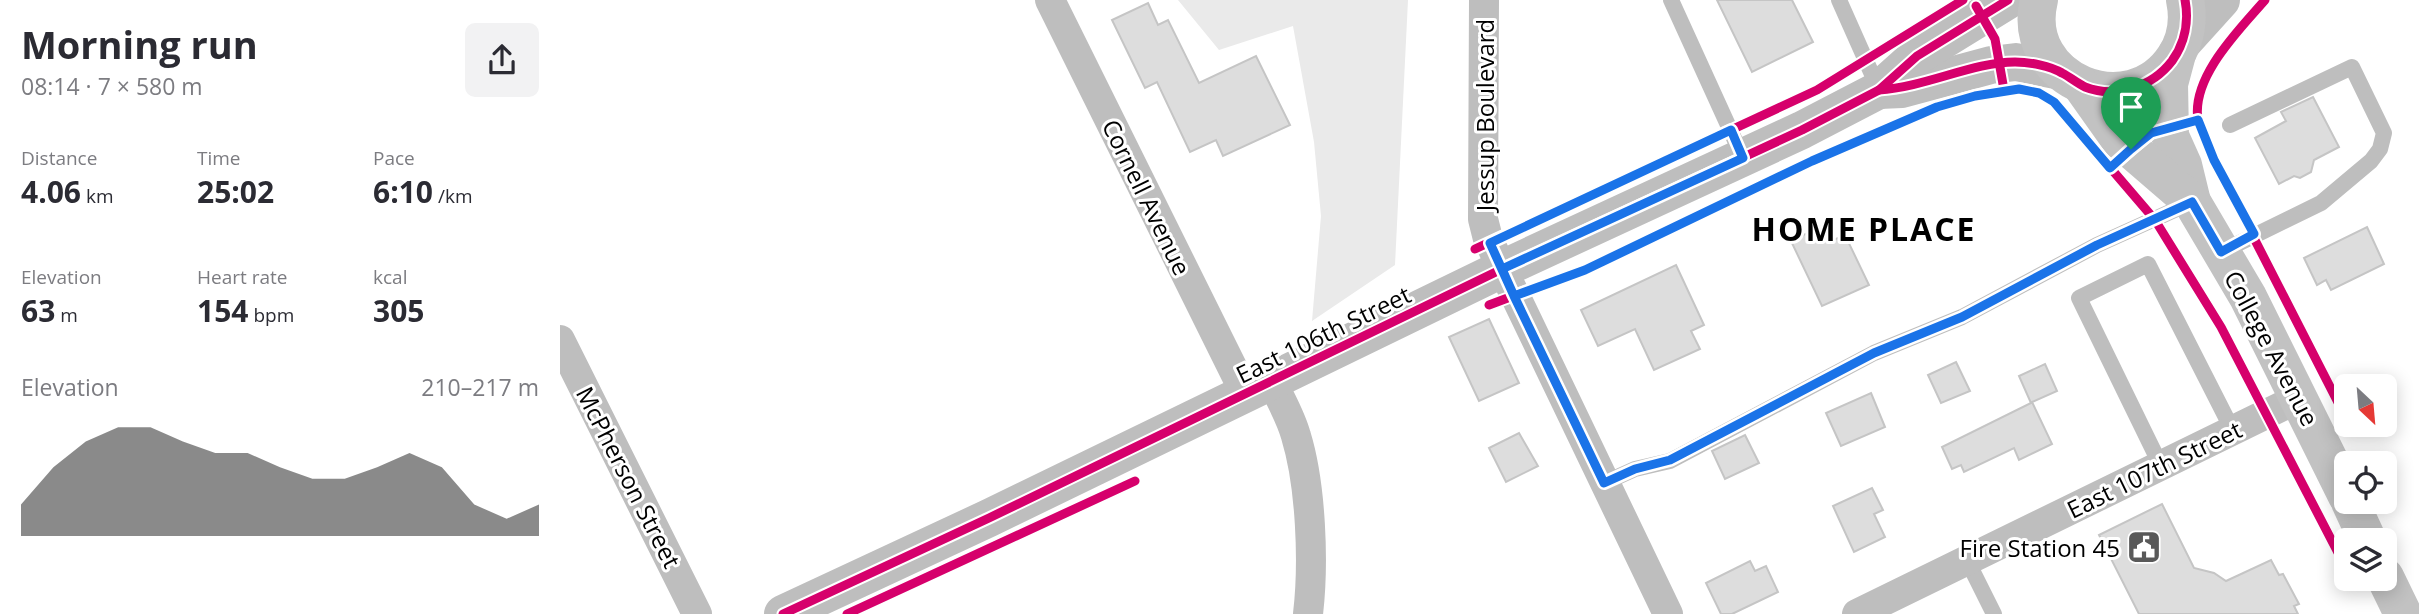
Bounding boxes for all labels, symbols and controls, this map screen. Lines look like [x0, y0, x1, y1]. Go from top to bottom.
text: Morning run [21, 18, 258, 70]
street label: Jessup Boulevard [1468, 19, 1501, 213]
button: share [465, 23, 539, 97]
text: 08:14 · 7 × 580 m [21, 70, 203, 102]
pin [2101, 77, 2161, 149]
icon: arrive [2112, 88, 2150, 126]
street label: Cornell Avenue [1095, 114, 1199, 280]
text: Distance [21, 145, 97, 171]
text: Time [197, 145, 241, 171]
text: Pace [373, 145, 415, 171]
text: 4.06 [21, 171, 81, 212]
text: 25:02 [197, 171, 274, 212]
text: 6:10 [373, 171, 433, 212]
text: km [81, 183, 114, 209]
text: /km [433, 183, 473, 209]
district label: HOME PLACE [1752, 207, 1976, 250]
text: Elevation [21, 264, 102, 290]
text: Heart rate [197, 264, 287, 290]
text: kcal [373, 264, 407, 290]
street label: College Avenue [2217, 265, 2327, 431]
street label: East 106th Street [1230, 277, 1416, 391]
text: 63 [21, 290, 55, 331]
text: 154 [197, 290, 248, 331]
text: 305 [373, 290, 424, 331]
text: m [55, 302, 78, 328]
text: bpm [248, 302, 294, 328]
text: Elevation [21, 371, 119, 403]
text: 210–217 m [421, 371, 539, 403]
north arrow [2334, 374, 2398, 438]
map controls [2334, 374, 2397, 591]
street label: McPherson Street [569, 381, 689, 573]
street label: East 107th Street [2061, 412, 2247, 526]
button: locate [2334, 451, 2397, 514]
public building icon: Fire Station 45 [2125, 528, 2163, 566]
button: layers [2334, 528, 2397, 591]
place label: Fire Station 45 [1960, 531, 2120, 564]

